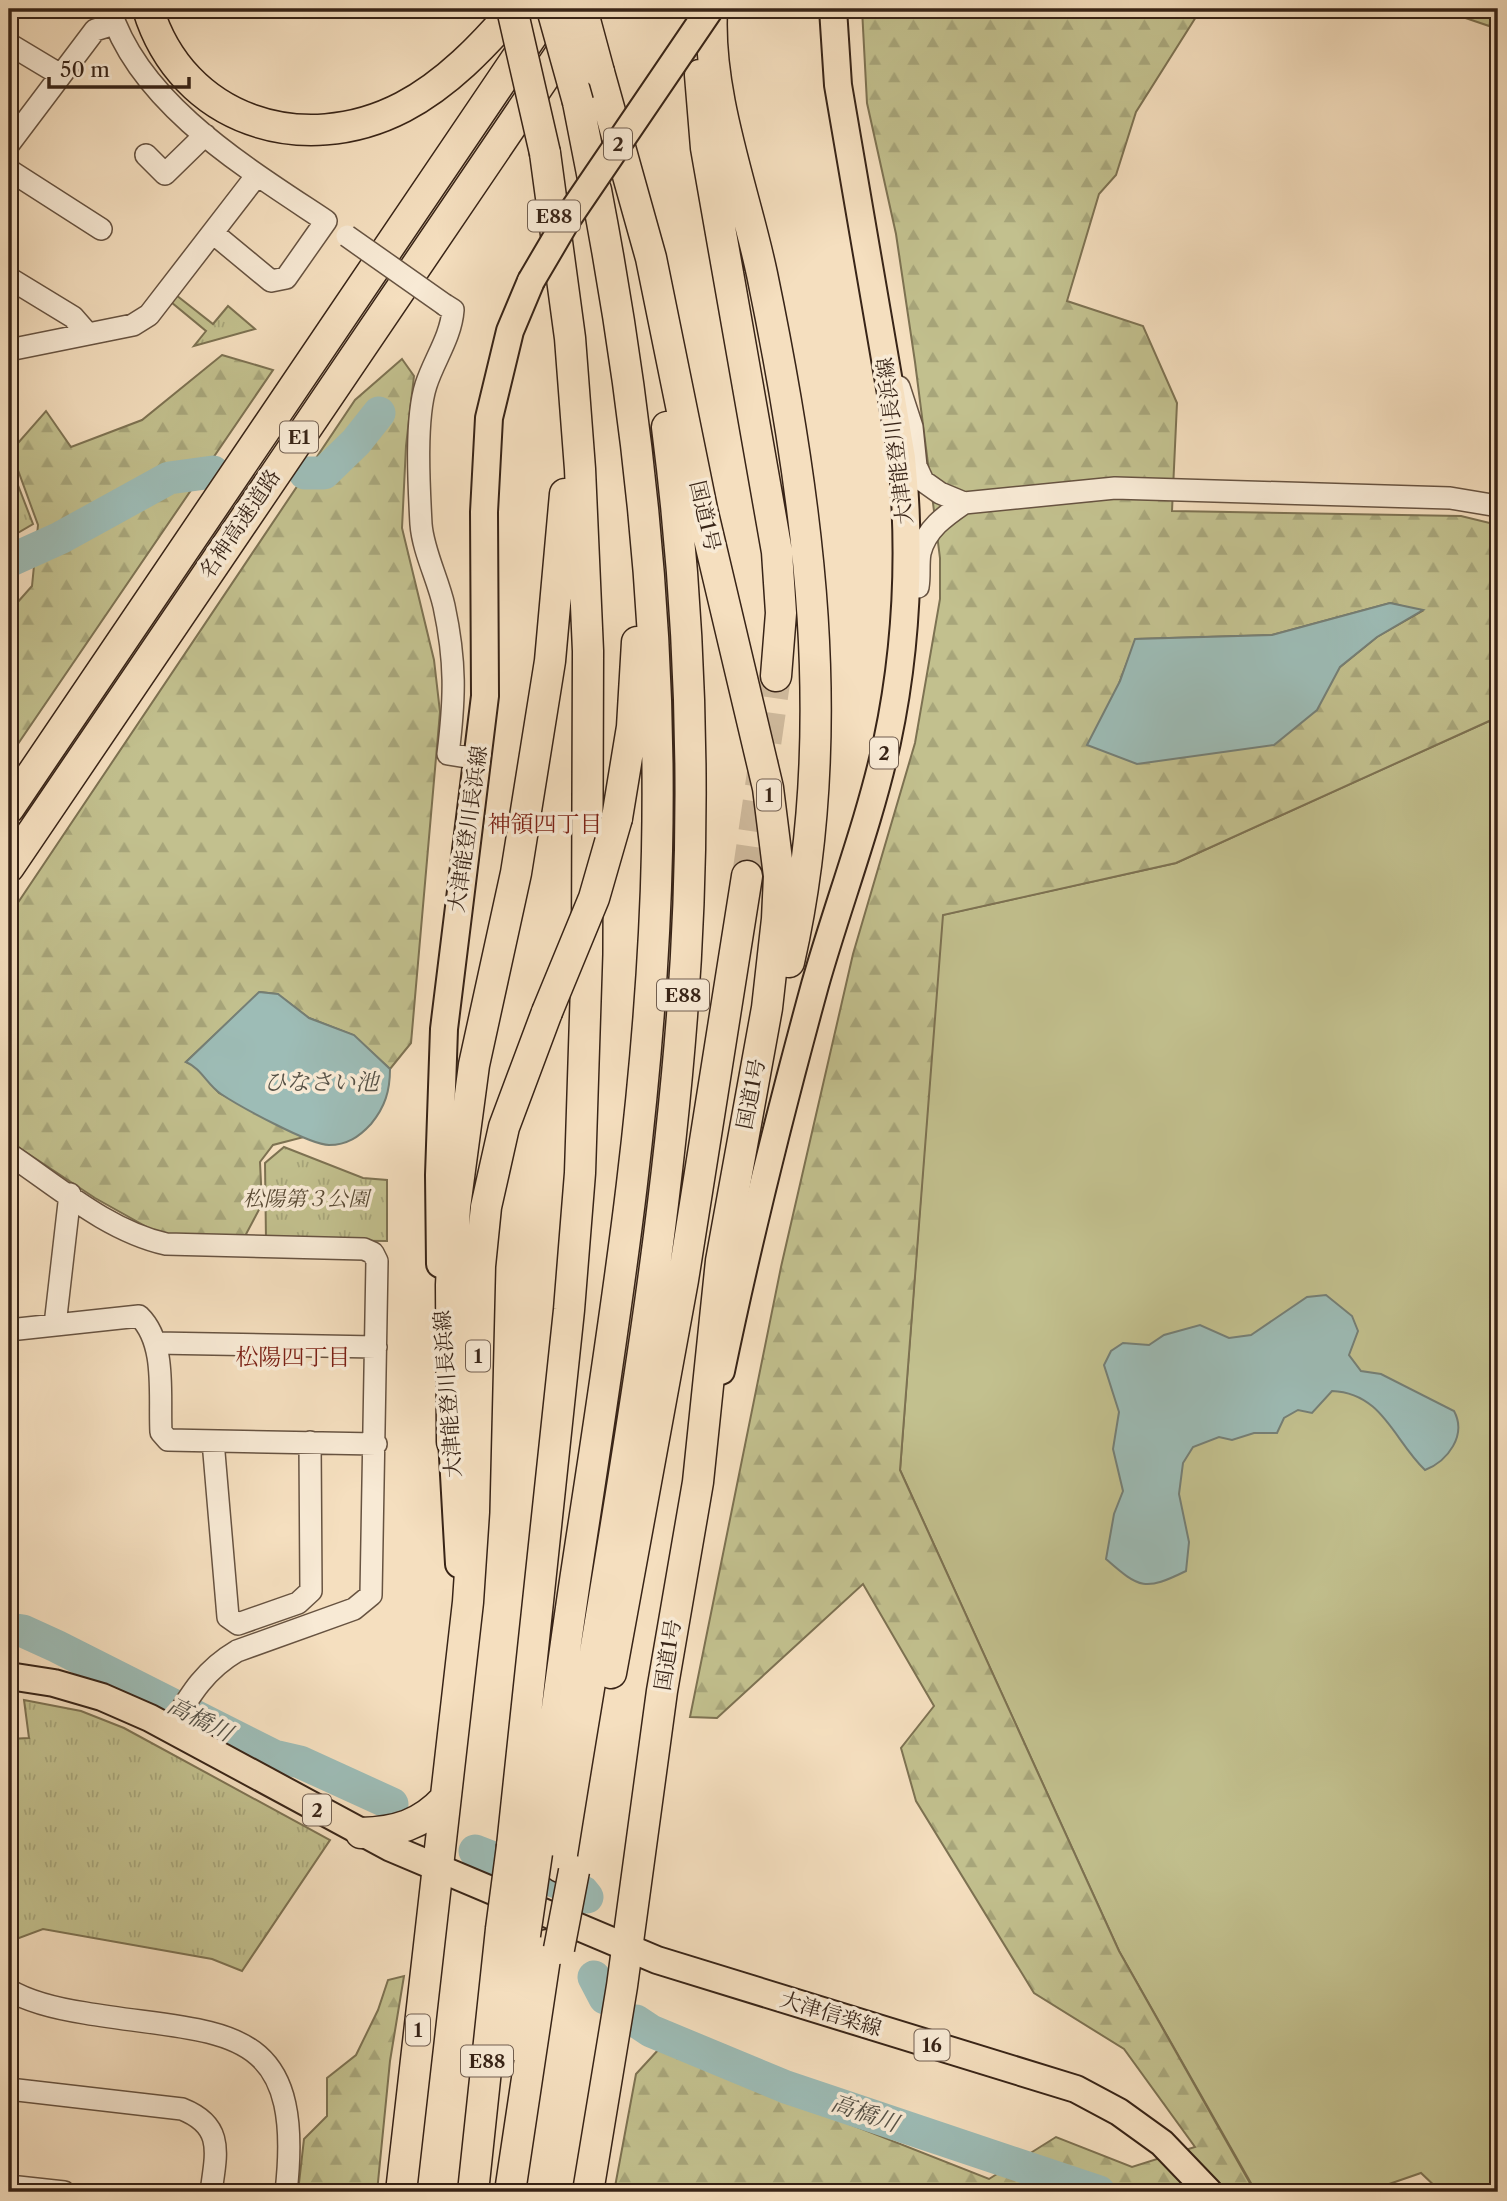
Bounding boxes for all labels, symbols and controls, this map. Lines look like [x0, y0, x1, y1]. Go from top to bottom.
scale bar [49, 46, 189, 90]
text: 50 m [60, 57, 110, 82]
road number: 2 [604, 128, 632, 160]
road number: E88 [528, 200, 580, 232]
street label: 大津能登川長浜線 [872, 356, 917, 526]
road number: E1 [280, 422, 318, 452]
street label: 名神高速道路 [194, 465, 285, 583]
street label: 国道1号 [685, 478, 726, 554]
road number: 2 [870, 738, 898, 768]
street label: 大津能登川長浜線 [443, 744, 492, 914]
road number: 1 [757, 780, 781, 810]
district label: 神領四丁目 [488, 810, 603, 838]
road number: E88 [657, 979, 709, 1010]
street label: 国道1号 [731, 1056, 770, 1132]
water label: ひなさい池 [264, 1068, 382, 1096]
park label: 松陽第３公園 [243, 1186, 372, 1211]
street label: 大津能登川長浜線 [429, 1309, 466, 1479]
road number: 1 [466, 1340, 490, 1372]
district label: 松陽四丁目 [236, 1343, 351, 1371]
street label: 国道1号 [650, 1617, 685, 1692]
water label: 高橋川 [163, 1691, 240, 1748]
road number: 2 [303, 1794, 331, 1826]
street label: 大津信楽線 [777, 1986, 885, 2041]
road number: 1 [406, 2014, 430, 2046]
road number: 16 [914, 2030, 950, 2060]
road number: E88 [461, 2046, 513, 2076]
water label: 高橋川 [828, 2089, 905, 2138]

